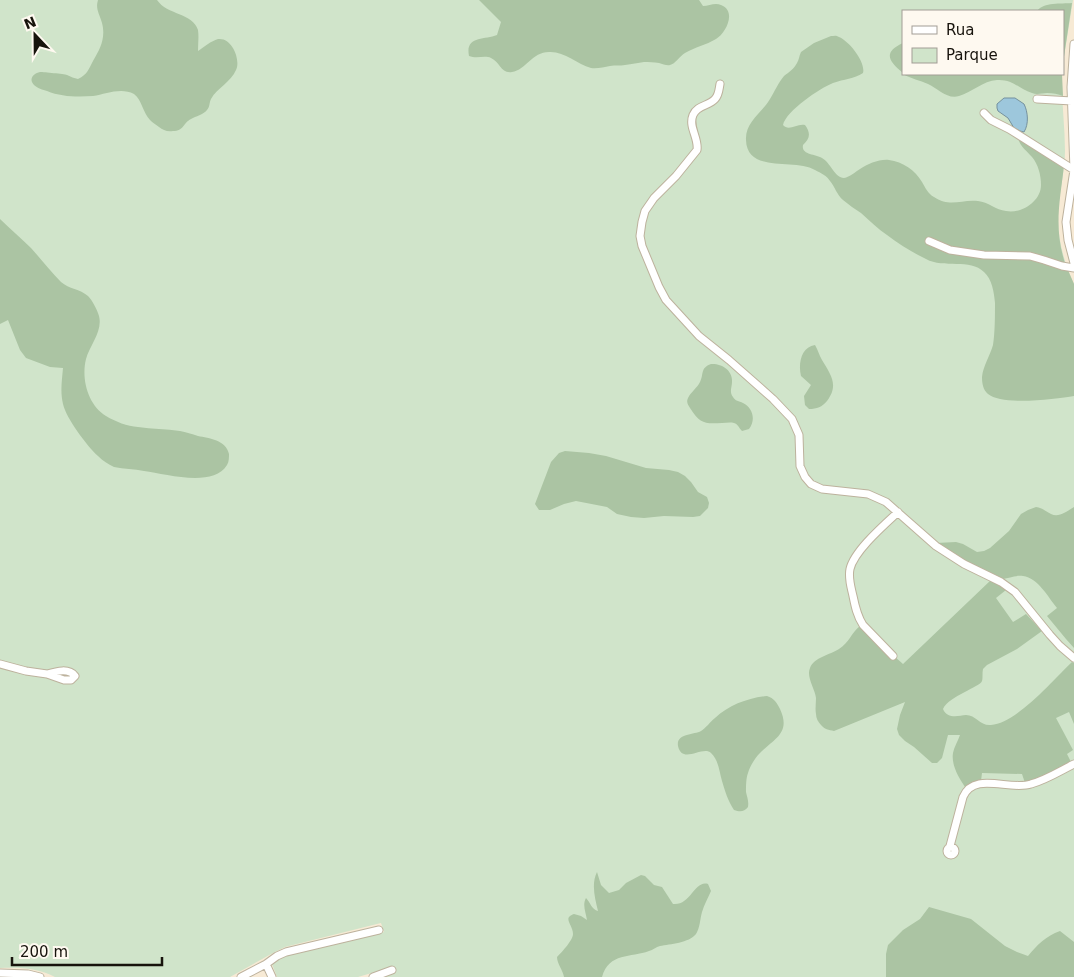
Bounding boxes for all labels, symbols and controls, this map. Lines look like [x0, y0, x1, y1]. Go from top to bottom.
north arrow [10, 10, 60, 60]
legend [902, 10, 1064, 75]
text: N [22, 13, 39, 33]
text: Rua [946, 21, 974, 39]
text: Parque [946, 46, 998, 64]
scale bar [12, 934, 162, 966]
text: 200 m [20, 943, 68, 961]

